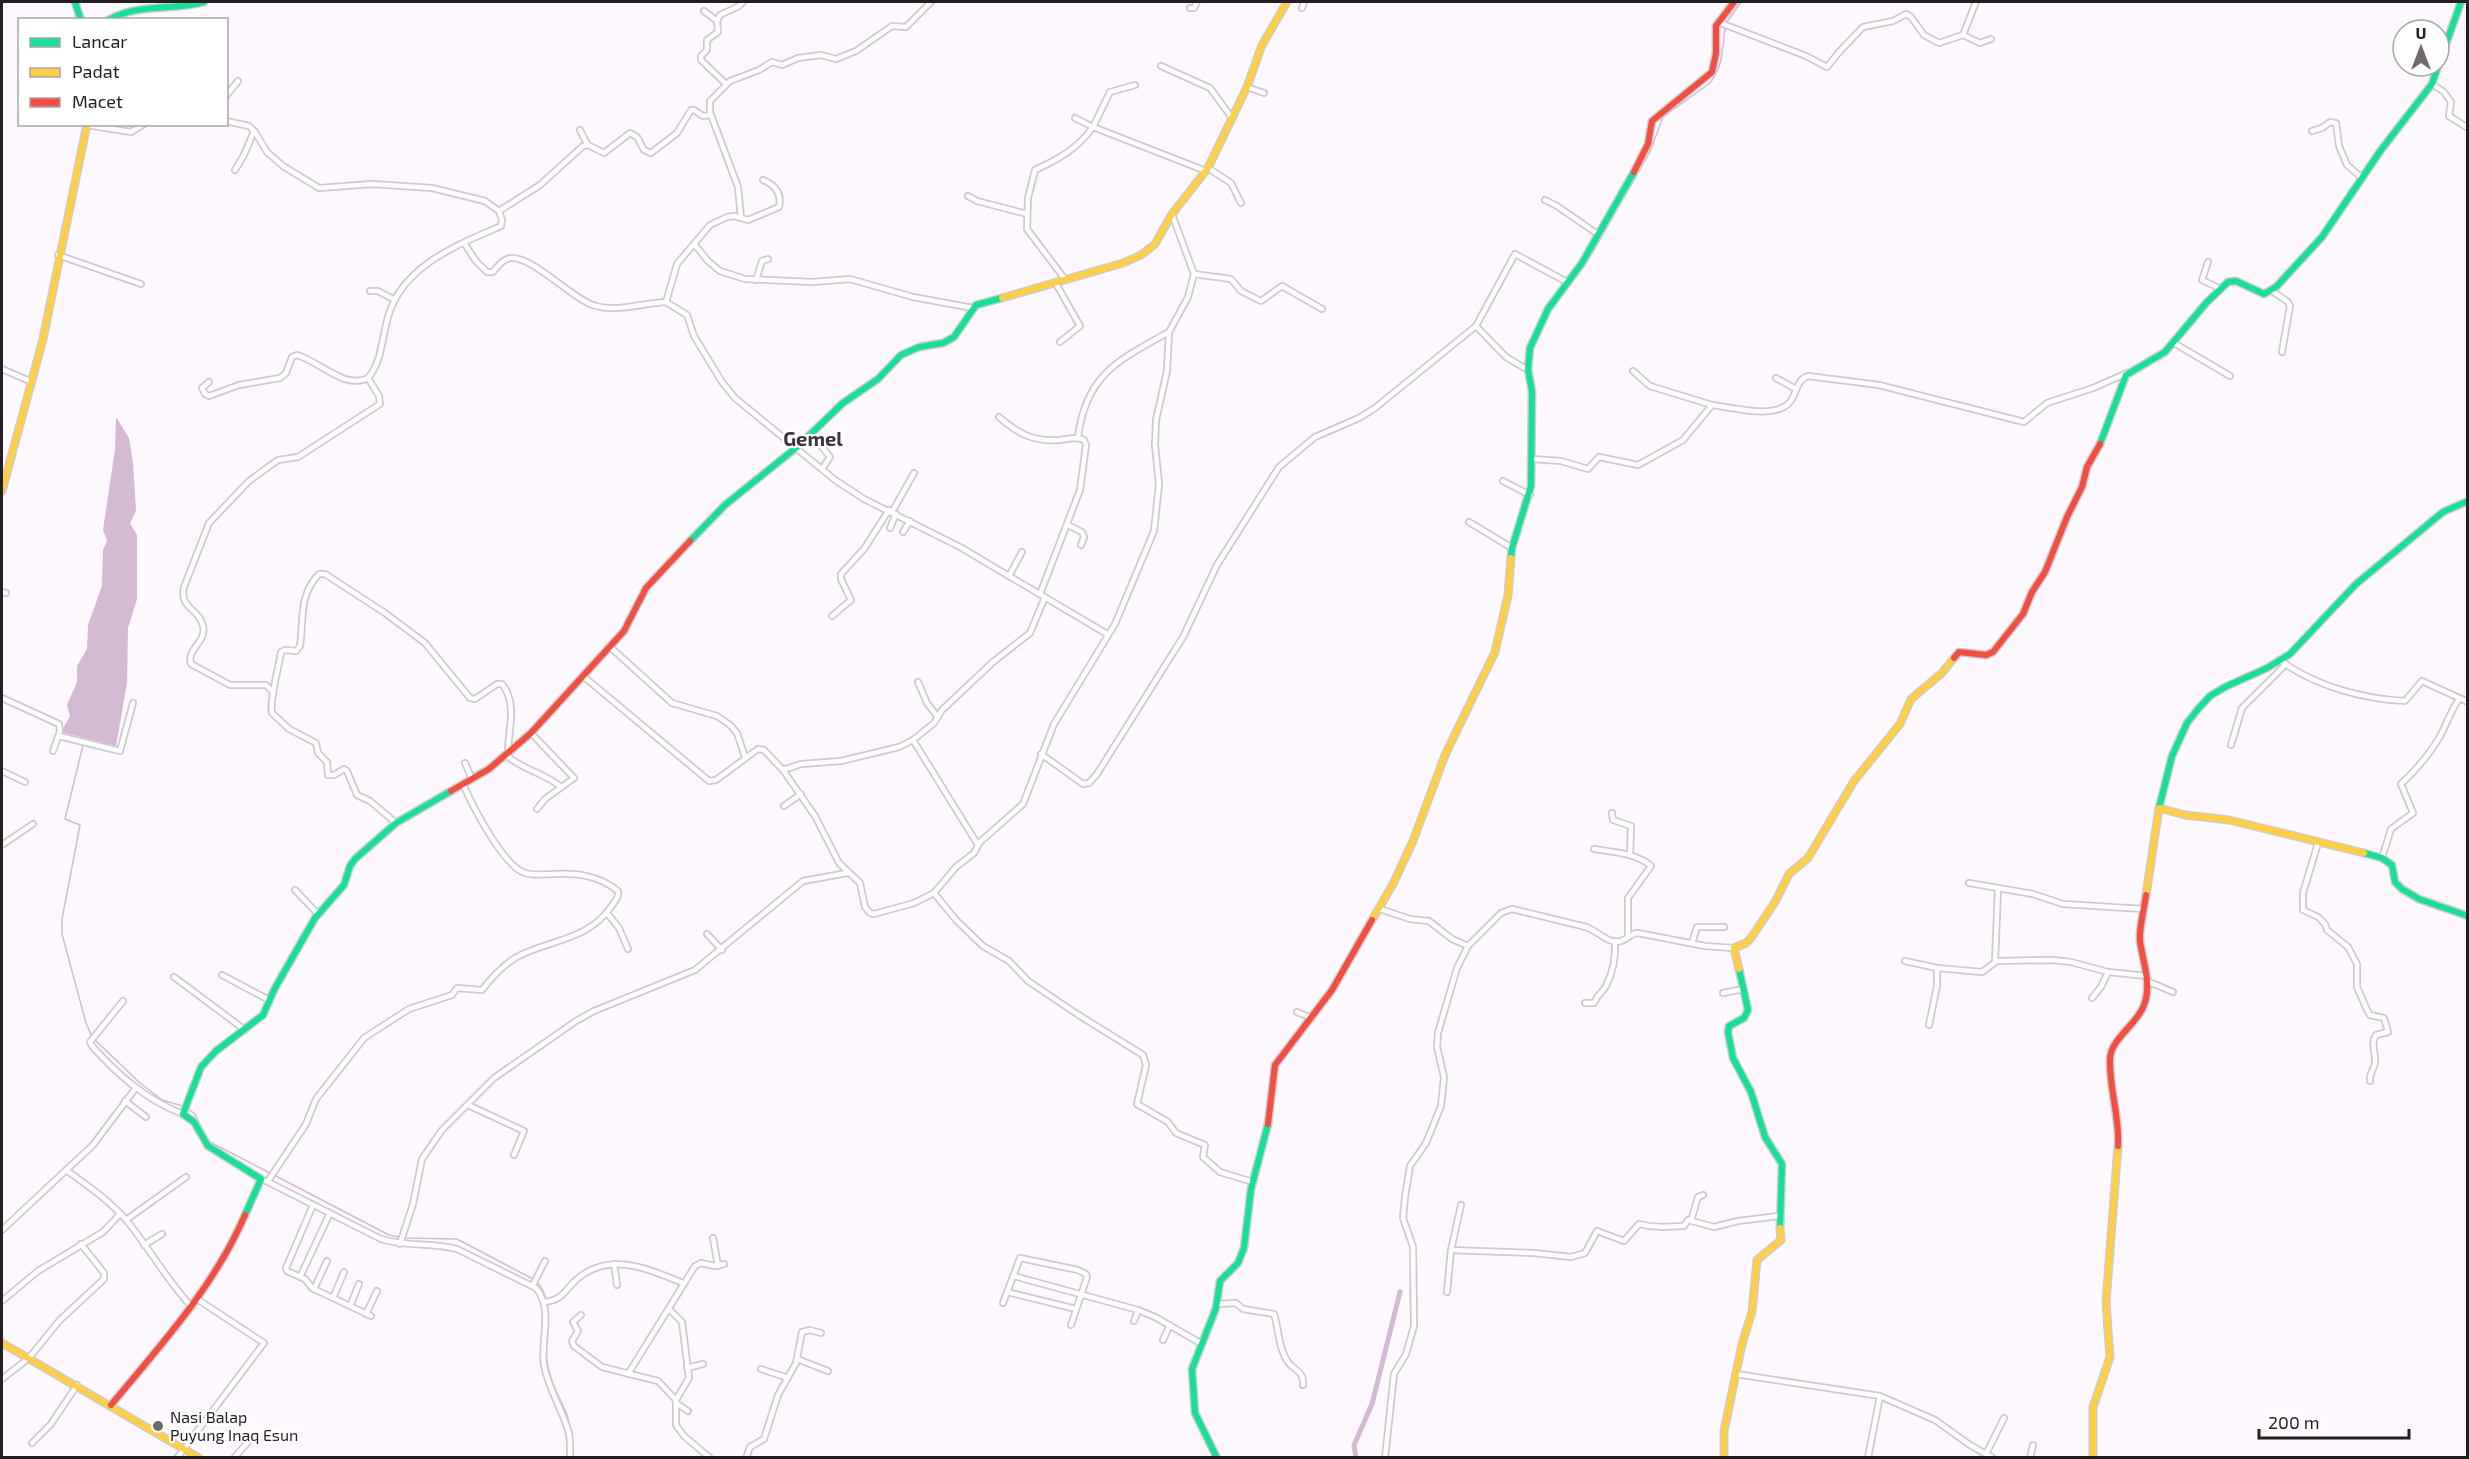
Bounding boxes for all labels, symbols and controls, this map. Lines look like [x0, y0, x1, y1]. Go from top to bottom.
legend [18, 18, 228, 126]
north arrow [2391, 18, 2451, 78]
text: U [2416, 23, 2426, 42]
text: Lancar [72, 30, 128, 52]
text: Padat [72, 60, 120, 82]
text: Macet [72, 90, 123, 112]
district label: Gemel [783, 426, 843, 450]
scale bar [2259, 1402, 2409, 1440]
place label: Nasi Balap Puyung Inaq Esun [170, 1407, 298, 1444]
text: 200 m [2268, 1411, 2320, 1433]
marker: Nasi Balap Puyung Inaq Esun [151, 1419, 165, 1433]

